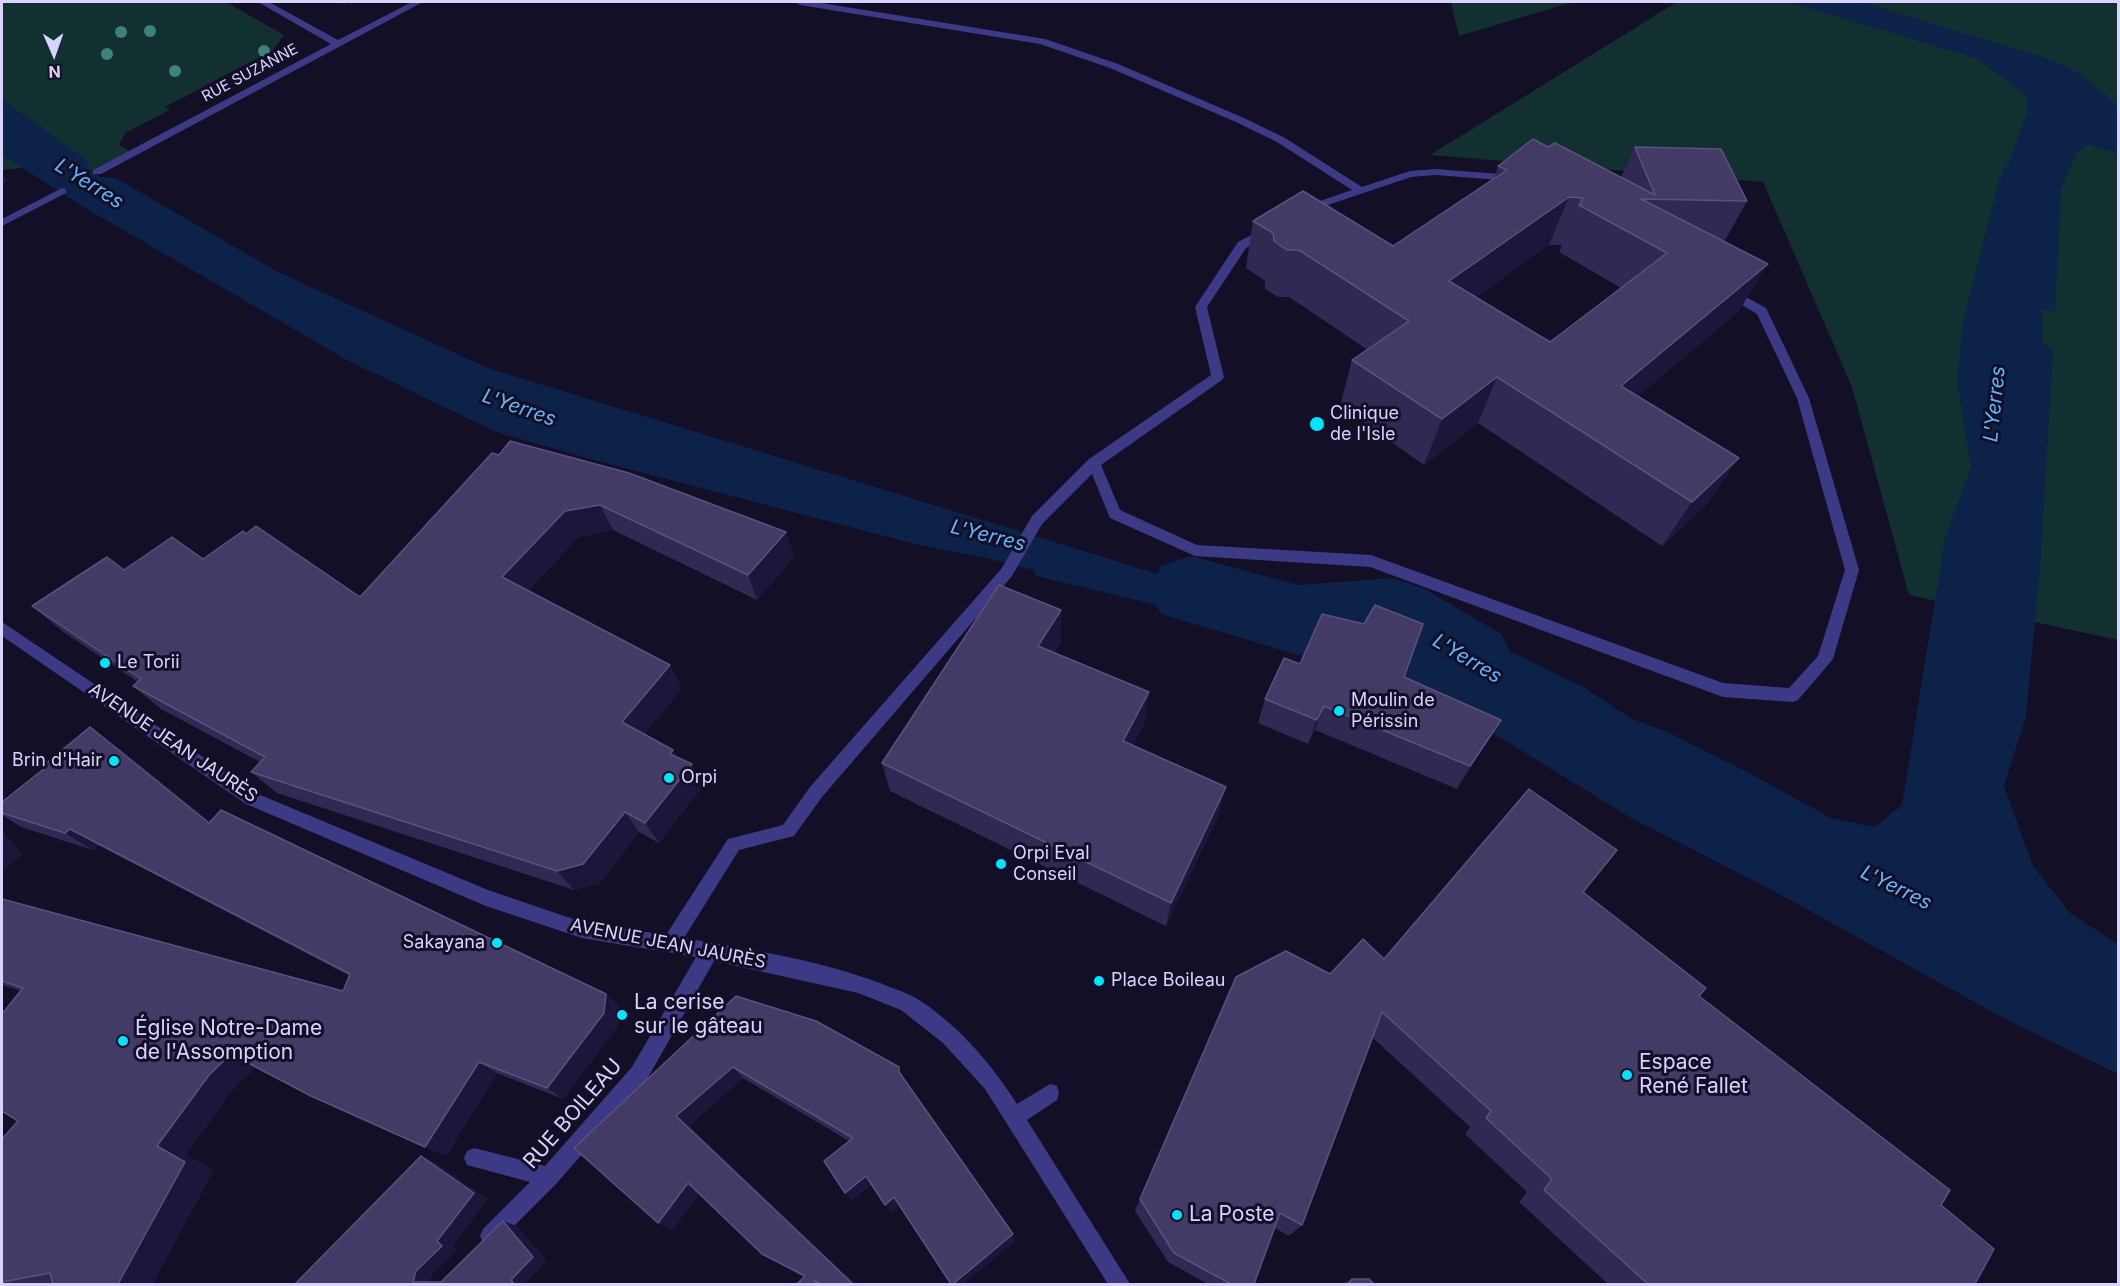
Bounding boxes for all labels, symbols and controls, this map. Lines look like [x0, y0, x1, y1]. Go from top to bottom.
north arrow [24, 24, 84, 84]
street label: RUE SUZANNE [199, 40, 301, 106]
text: N [48, 62, 61, 82]
water label: L'Yerres [50, 154, 128, 214]
water label: L'Yerres [1979, 365, 2011, 443]
water label: L'Yerres [479, 384, 559, 432]
place label: Clinique de l'Isle [1330, 403, 1399, 446]
marker: Clinique de l'Isle [1308, 415, 1326, 433]
water label: L'Yerres [948, 515, 1028, 557]
water label: L'Yerres [1428, 629, 1506, 689]
place label: Le Torii [117, 652, 180, 674]
marker: Le Torii [98, 656, 112, 670]
street label: AVENUE JEAN JAURÈS [85, 678, 261, 808]
place label: Moulin de Périssin [1351, 690, 1435, 732]
marker: Moulin de Périssin [1332, 704, 1346, 718]
place label: Brin d'Hair [12, 750, 102, 772]
marker: Brin d'Hair [107, 754, 121, 768]
place label: Orpi [681, 767, 717, 789]
marker: Orpi [662, 771, 676, 785]
place label: Orpi Eval Conseil [1013, 843, 1090, 886]
marker: Orpi Eval Conseil [994, 857, 1008, 871]
water label: L'Yerres [1857, 861, 1935, 915]
street label: AVENUE JEAN JAURÈS [568, 914, 768, 974]
place label: Sakayana [403, 932, 485, 954]
marker: Sakayana [490, 936, 504, 950]
place label: Place Boileau [1111, 970, 1226, 992]
marker: Place Boileau [1092, 974, 1106, 988]
place label: La cerise sur le gâteau [634, 990, 763, 1040]
marker: La cerise sur le gâteau [615, 1008, 629, 1022]
place label: Église Notre-Dame de l'Assomption [135, 1016, 322, 1066]
marker: Église Notre-Dame de l'Assomption [116, 1034, 130, 1048]
place label: Espace René Fallet [1639, 1050, 1748, 1100]
street label: RUE BOILEAU [518, 1054, 628, 1174]
marker: Espace René Fallet [1620, 1068, 1634, 1082]
place label: La Poste [1189, 1202, 1274, 1228]
marker: La Poste [1170, 1208, 1184, 1222]

